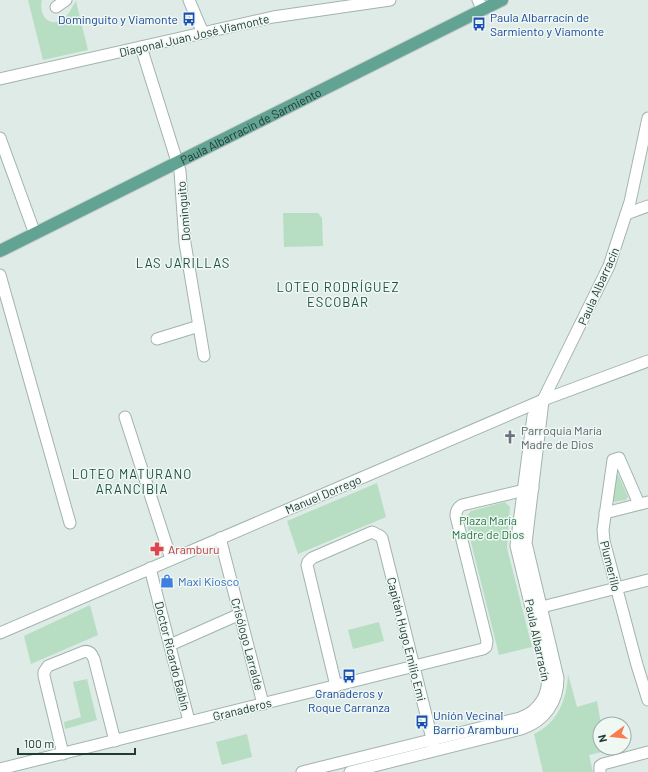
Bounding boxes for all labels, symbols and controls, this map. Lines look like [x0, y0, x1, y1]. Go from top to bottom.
place label: Paula Albarracín de Sarmiento y Viamonte [490, 10, 604, 38]
street label: Diagonal Juan José Viamonte [118, 11, 270, 59]
bus stop icon: Dominguito y Viamonte [181, 11, 197, 27]
place label: Dominguito y Viamonte [58, 12, 178, 26]
bus stop icon: Paula Albarracín de Sarmiento y Viamonte [471, 16, 487, 32]
street label: Paula Albarracín de Sarmiento [178, 85, 323, 167]
street label: Dominguito [173, 180, 193, 242]
street label: Paula Albarracín [575, 245, 621, 327]
district label: LAS JARILLAS [136, 255, 230, 271]
district label: LOTEO RODRÍGUEZ ESCOBAR [276, 279, 400, 310]
place label: Parroquia María Madre de Dios [521, 423, 602, 451]
church icon: Parroquia María Madre de Dios [502, 429, 518, 445]
district label: LOTEO MATURANO ARANCIBIA [72, 466, 192, 497]
street label: Manuel Dorrego [283, 472, 363, 516]
park label: Plaza María Madre de Dios [452, 513, 524, 541]
street label: Plumerillo [598, 539, 624, 593]
pharmacy icon: Aramburu [149, 541, 165, 557]
place label: Aramburu [168, 542, 219, 556]
shop icon: Maxi Kiosco [159, 573, 175, 589]
place label: Maxi Kiosco [178, 574, 239, 588]
street label: Capitán Hugo Emilio Emi [385, 576, 429, 702]
street label: Crisólogo Larralde [229, 596, 267, 692]
street label: Paula Albarracín [522, 598, 554, 682]
street label: Doctor Ricardo Balbín [153, 600, 193, 712]
bus stop icon: Granaderos y Roque Carranza [341, 668, 357, 684]
place label: Granaderos y Roque Carranza [308, 686, 390, 714]
street label: Granaderos [211, 695, 273, 723]
place label: Unión Vecinal Barrio Aramburu [433, 708, 519, 736]
bus stop icon: Unión Vecinal Barrio Aramburu [414, 714, 430, 730]
north arrow [592, 716, 632, 756]
scale bar [18, 730, 135, 756]
text: N [595, 733, 609, 744]
text: 100 m [24, 736, 54, 750]

